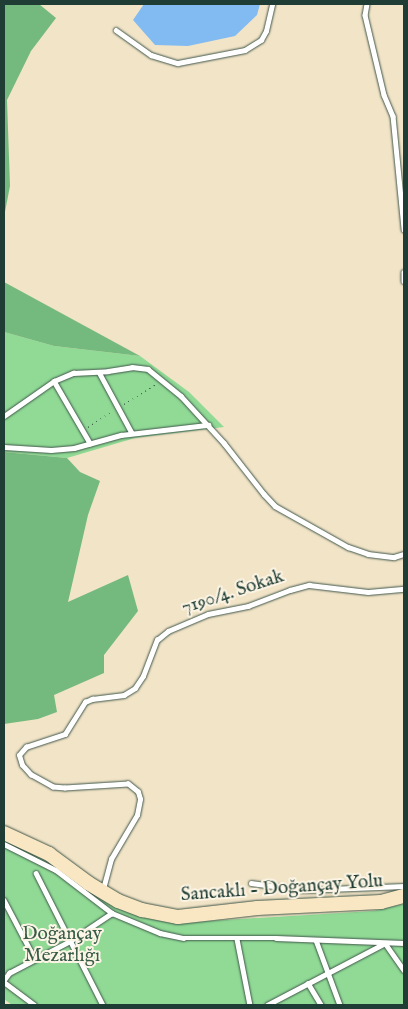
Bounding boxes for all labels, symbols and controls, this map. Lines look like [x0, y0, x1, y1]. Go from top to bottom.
street label: 7190/4. Sokak [179, 566, 287, 620]
street label: Sancaklı - Doğançay Yolu [180, 871, 384, 907]
park label: Doğançay Mezarlığı [22, 924, 102, 968]

